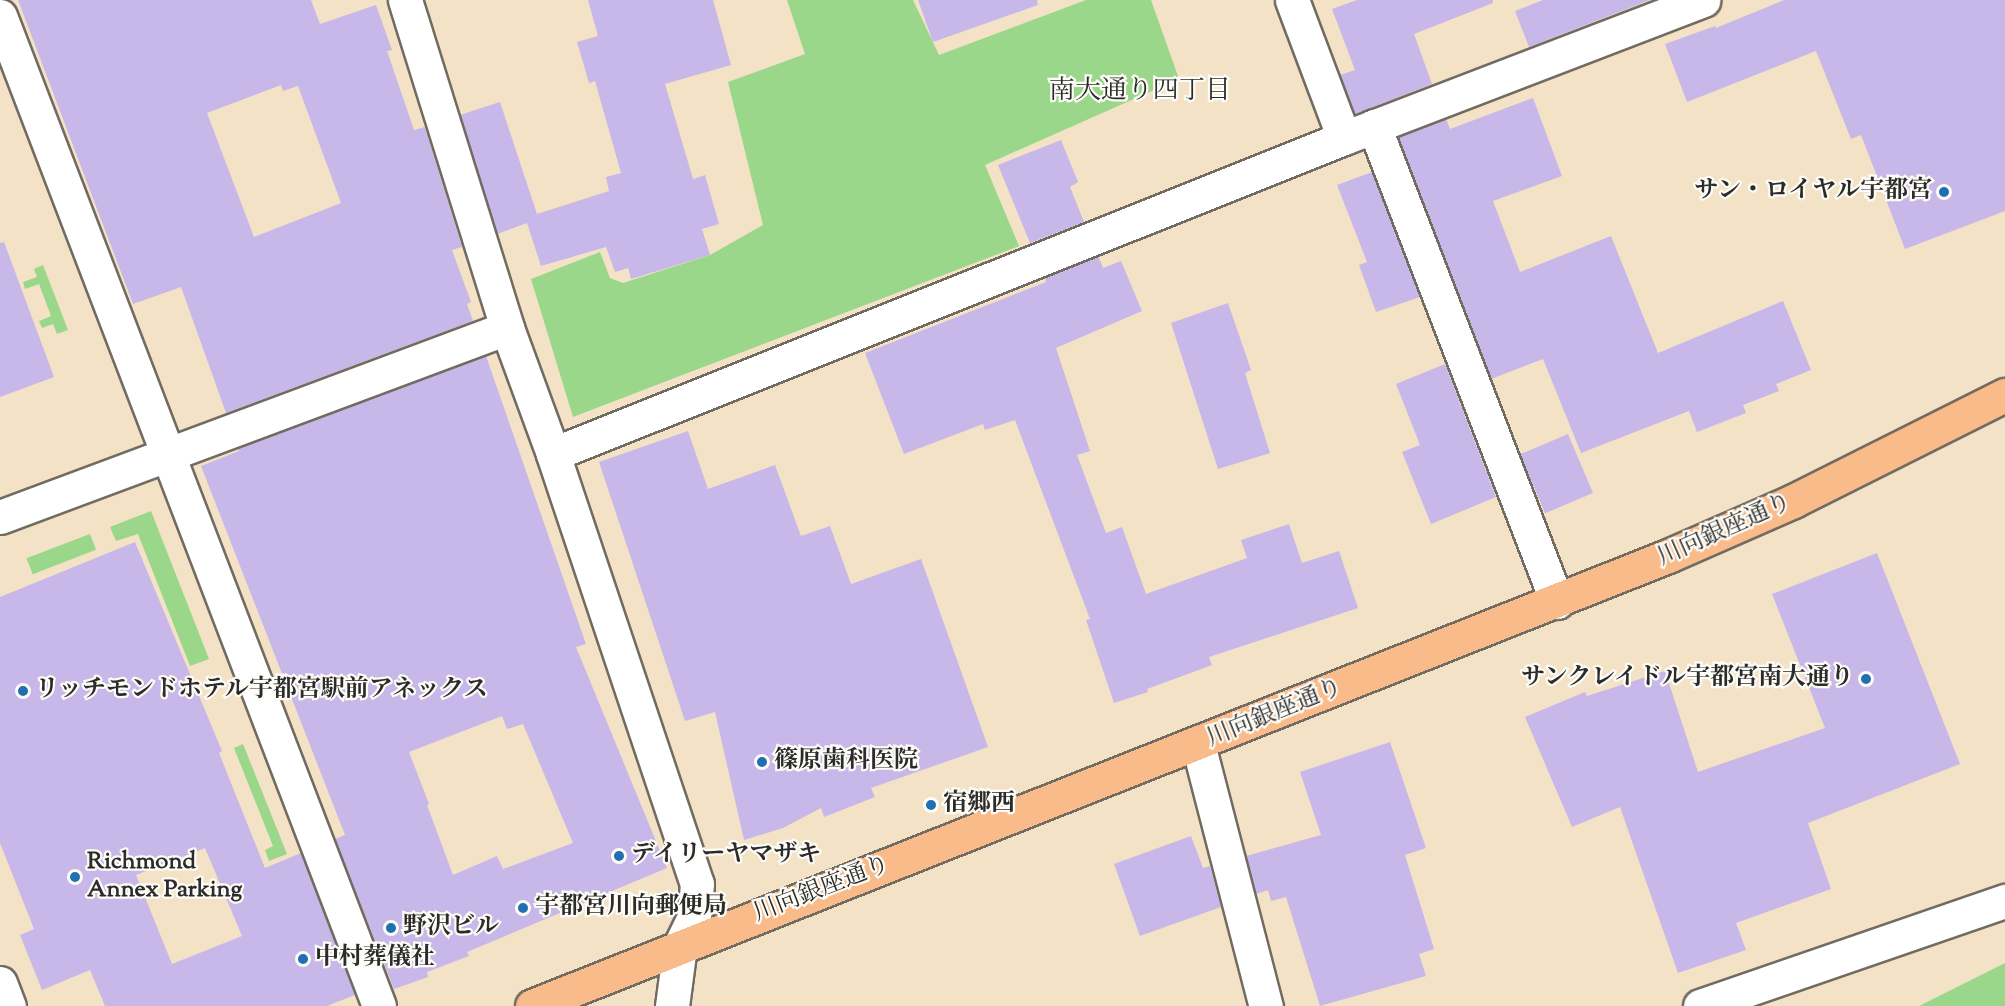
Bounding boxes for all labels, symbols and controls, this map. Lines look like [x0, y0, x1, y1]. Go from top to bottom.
district label: 南大通り四丁目 [1049, 76, 1231, 108]
place label: サン・ロイヤル宇都宮 [1692, 178, 1932, 206]
marker: サン・ロイヤル宇都宮 [1937, 185, 1951, 199]
street label: 川向銀座通り [1653, 489, 1797, 573]
place label: サンクレイドル宇都宮南大通り [1518, 665, 1854, 693]
marker: サンクレイドル宇都宮南大通り [1859, 672, 1873, 686]
street label: 川向銀座通り [1203, 674, 1347, 754]
place label: リッチモンドホテル宇都宮駅前アネックス [35, 677, 491, 705]
marker: リッチモンドホテル宇都宮駅前アネックス [16, 684, 30, 698]
place label: 篠原歯科医院 [774, 748, 918, 776]
marker: 篠原歯科医院 [755, 755, 769, 769]
place label: 宿郷西 [943, 791, 1015, 819]
marker: 宿郷西 [924, 798, 938, 812]
place label: デイリーヤマザキ [631, 842, 823, 870]
place label: Richmond Annex Parking [87, 849, 242, 905]
marker: デイリーヤマザキ [612, 849, 626, 863]
street label: 川向銀座通り [750, 851, 894, 929]
marker: Richmond Annex Parking [68, 870, 82, 884]
place label: 宇都宮川向郵便局 [535, 894, 727, 922]
marker: 宇都宮川向郵便局 [516, 901, 530, 915]
place label: 野沢ビル [403, 914, 499, 942]
marker: 野沢ビル [384, 921, 398, 935]
place label: 中村葬儀社 [315, 945, 435, 973]
marker: 中村葬儀社 [296, 952, 310, 966]

